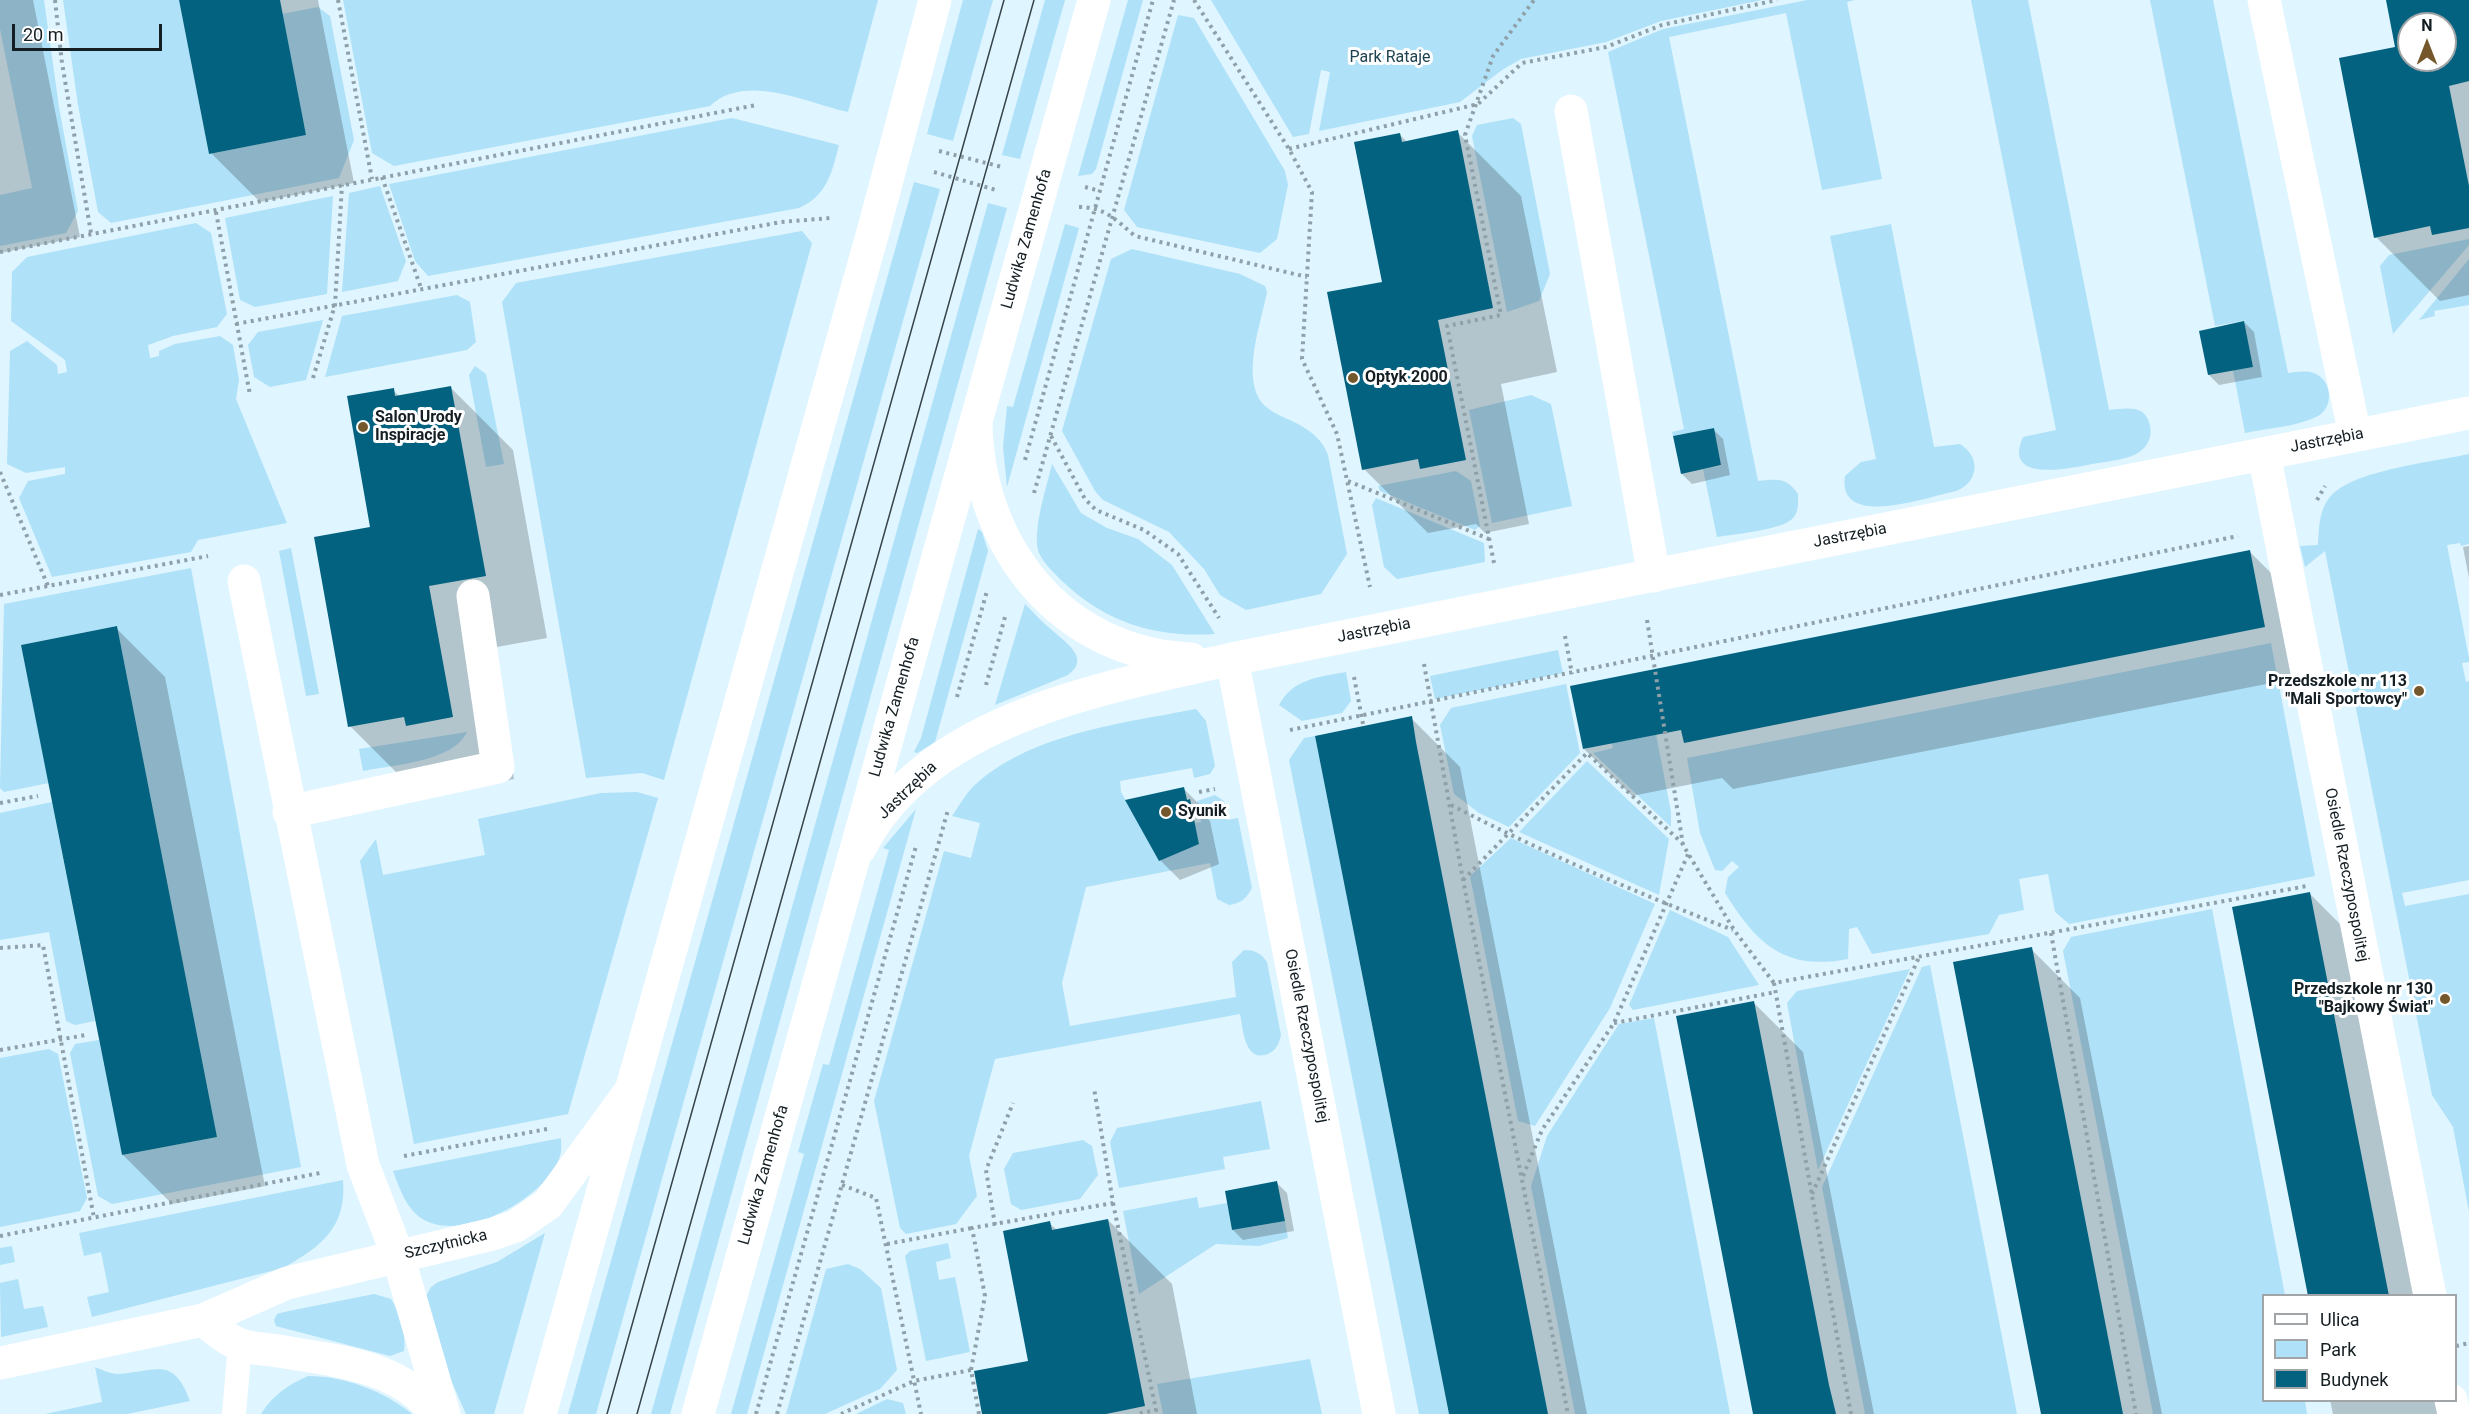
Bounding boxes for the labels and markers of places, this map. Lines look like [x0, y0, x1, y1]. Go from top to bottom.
place label: Optyk 2000 [1365, 368, 1448, 388]
marker: Optyk 2000 [1346, 371, 1360, 385]
place label: Salon Urody Inspiracje [375, 408, 462, 446]
marker: Salon Urody Inspiracje [356, 420, 370, 434]
place label: Przedszkole nr 113 "Mali Sportowcy" [2268, 672, 2407, 710]
marker: Przedszkole nr 113 "Mali Sportowcy" [2412, 684, 2426, 698]
place label: Syunik [1178, 802, 1227, 822]
marker: Syunik [1159, 805, 1173, 819]
place label: Przedszkole nr 130 "Bajkowy Świat" [2294, 980, 2433, 1018]
marker: Przedszkole nr 130 "Bajkowy Świat" [2438, 992, 2452, 1006]

